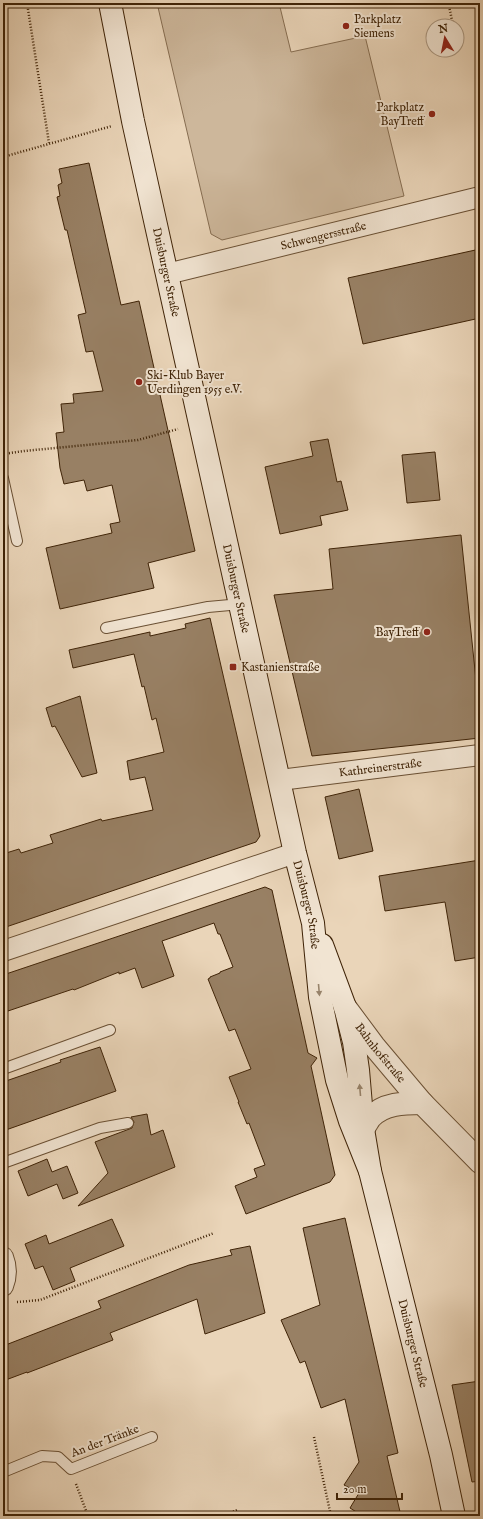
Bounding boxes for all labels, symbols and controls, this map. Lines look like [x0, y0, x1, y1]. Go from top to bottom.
place label: Parkplatz Siemens [354, 12, 402, 41]
north arrow [425, 18, 465, 58]
marker: Parkplatz Siemens [341, 21, 351, 31]
text: N [437, 21, 450, 37]
place label: Parkplatz BayTreff [377, 100, 426, 129]
marker: Parkplatz BayTreff [427, 109, 437, 119]
street label: Schwengersstraße [279, 218, 368, 253]
street label: Duisburger Straße [149, 226, 184, 319]
place label: Ski-Klub Bayer Uerdingen 1955 e.V. [147, 368, 242, 397]
marker: Ski-Klub Bayer Uerdingen 1955 e.V. [134, 377, 144, 387]
street label: Duisburger Straße [219, 542, 254, 635]
place label: BayTreff [376, 625, 421, 640]
marker: BayTreff [422, 627, 432, 637]
place label: Kastanienstraße [241, 660, 320, 675]
marker: Kastanienstraße [228, 662, 238, 672]
street label: Kathreinerstraße [338, 755, 423, 780]
street label: Duisburger Straße [290, 858, 323, 950]
one-way arrow [316, 984, 322, 996]
street label: Bahnhofstraße [352, 1020, 410, 1086]
one-way arrow [357, 1084, 363, 1096]
street label: Duisburger Straße [395, 1297, 432, 1390]
street label: An der Tränke [68, 1421, 142, 1461]
scale bar [337, 1475, 402, 1501]
text: 20 m [343, 1482, 366, 1497]

